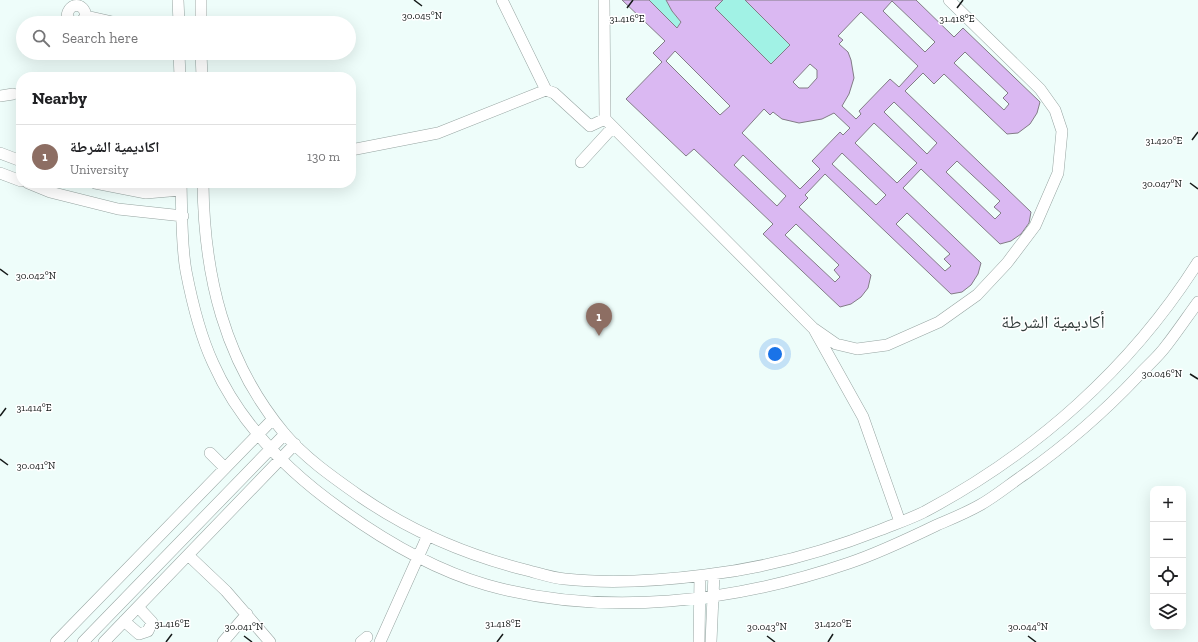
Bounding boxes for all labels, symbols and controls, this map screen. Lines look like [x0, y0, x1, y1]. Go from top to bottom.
text: 30.045°N [402, 10, 443, 22]
text: 31.416°E [609, 13, 645, 25]
text: 31.418°E [939, 13, 975, 25]
search box [16, 16, 356, 60]
icon: search [30, 27, 52, 49]
text: Search here [62, 29, 138, 47]
text: Nearby [32, 88, 87, 108]
text: 31.420°E [1146, 135, 1183, 147]
text: اكاديمية الشرطة [70, 138, 160, 156]
text: 1 [42, 149, 48, 164]
text: 130 m [307, 149, 340, 164]
text: University [70, 162, 129, 177]
text: 30.047°N [1142, 178, 1182, 190]
text: 30.042°N [16, 270, 57, 282]
pin: 1 [586, 303, 612, 336]
district label: أكاديمية الشرطة [1001, 311, 1105, 333]
your location [765, 344, 785, 364]
text: 30.046°N [1142, 368, 1183, 380]
text: 31.414°E [16, 402, 52, 414]
text: 30.041°N [17, 460, 56, 472]
map controls [1150, 486, 1186, 630]
button: + [1150, 486, 1186, 522]
button: − [1150, 522, 1186, 558]
button: locate [1150, 558, 1186, 594]
button: layers [1150, 594, 1186, 630]
text: 31.416°E [154, 618, 190, 630]
text: 31.418°E [485, 618, 521, 630]
text: 31.420°E [815, 618, 852, 630]
text: 30.041°N [225, 621, 264, 633]
text: 30.043°N [747, 621, 788, 633]
text: 30.044°N [1008, 621, 1049, 633]

